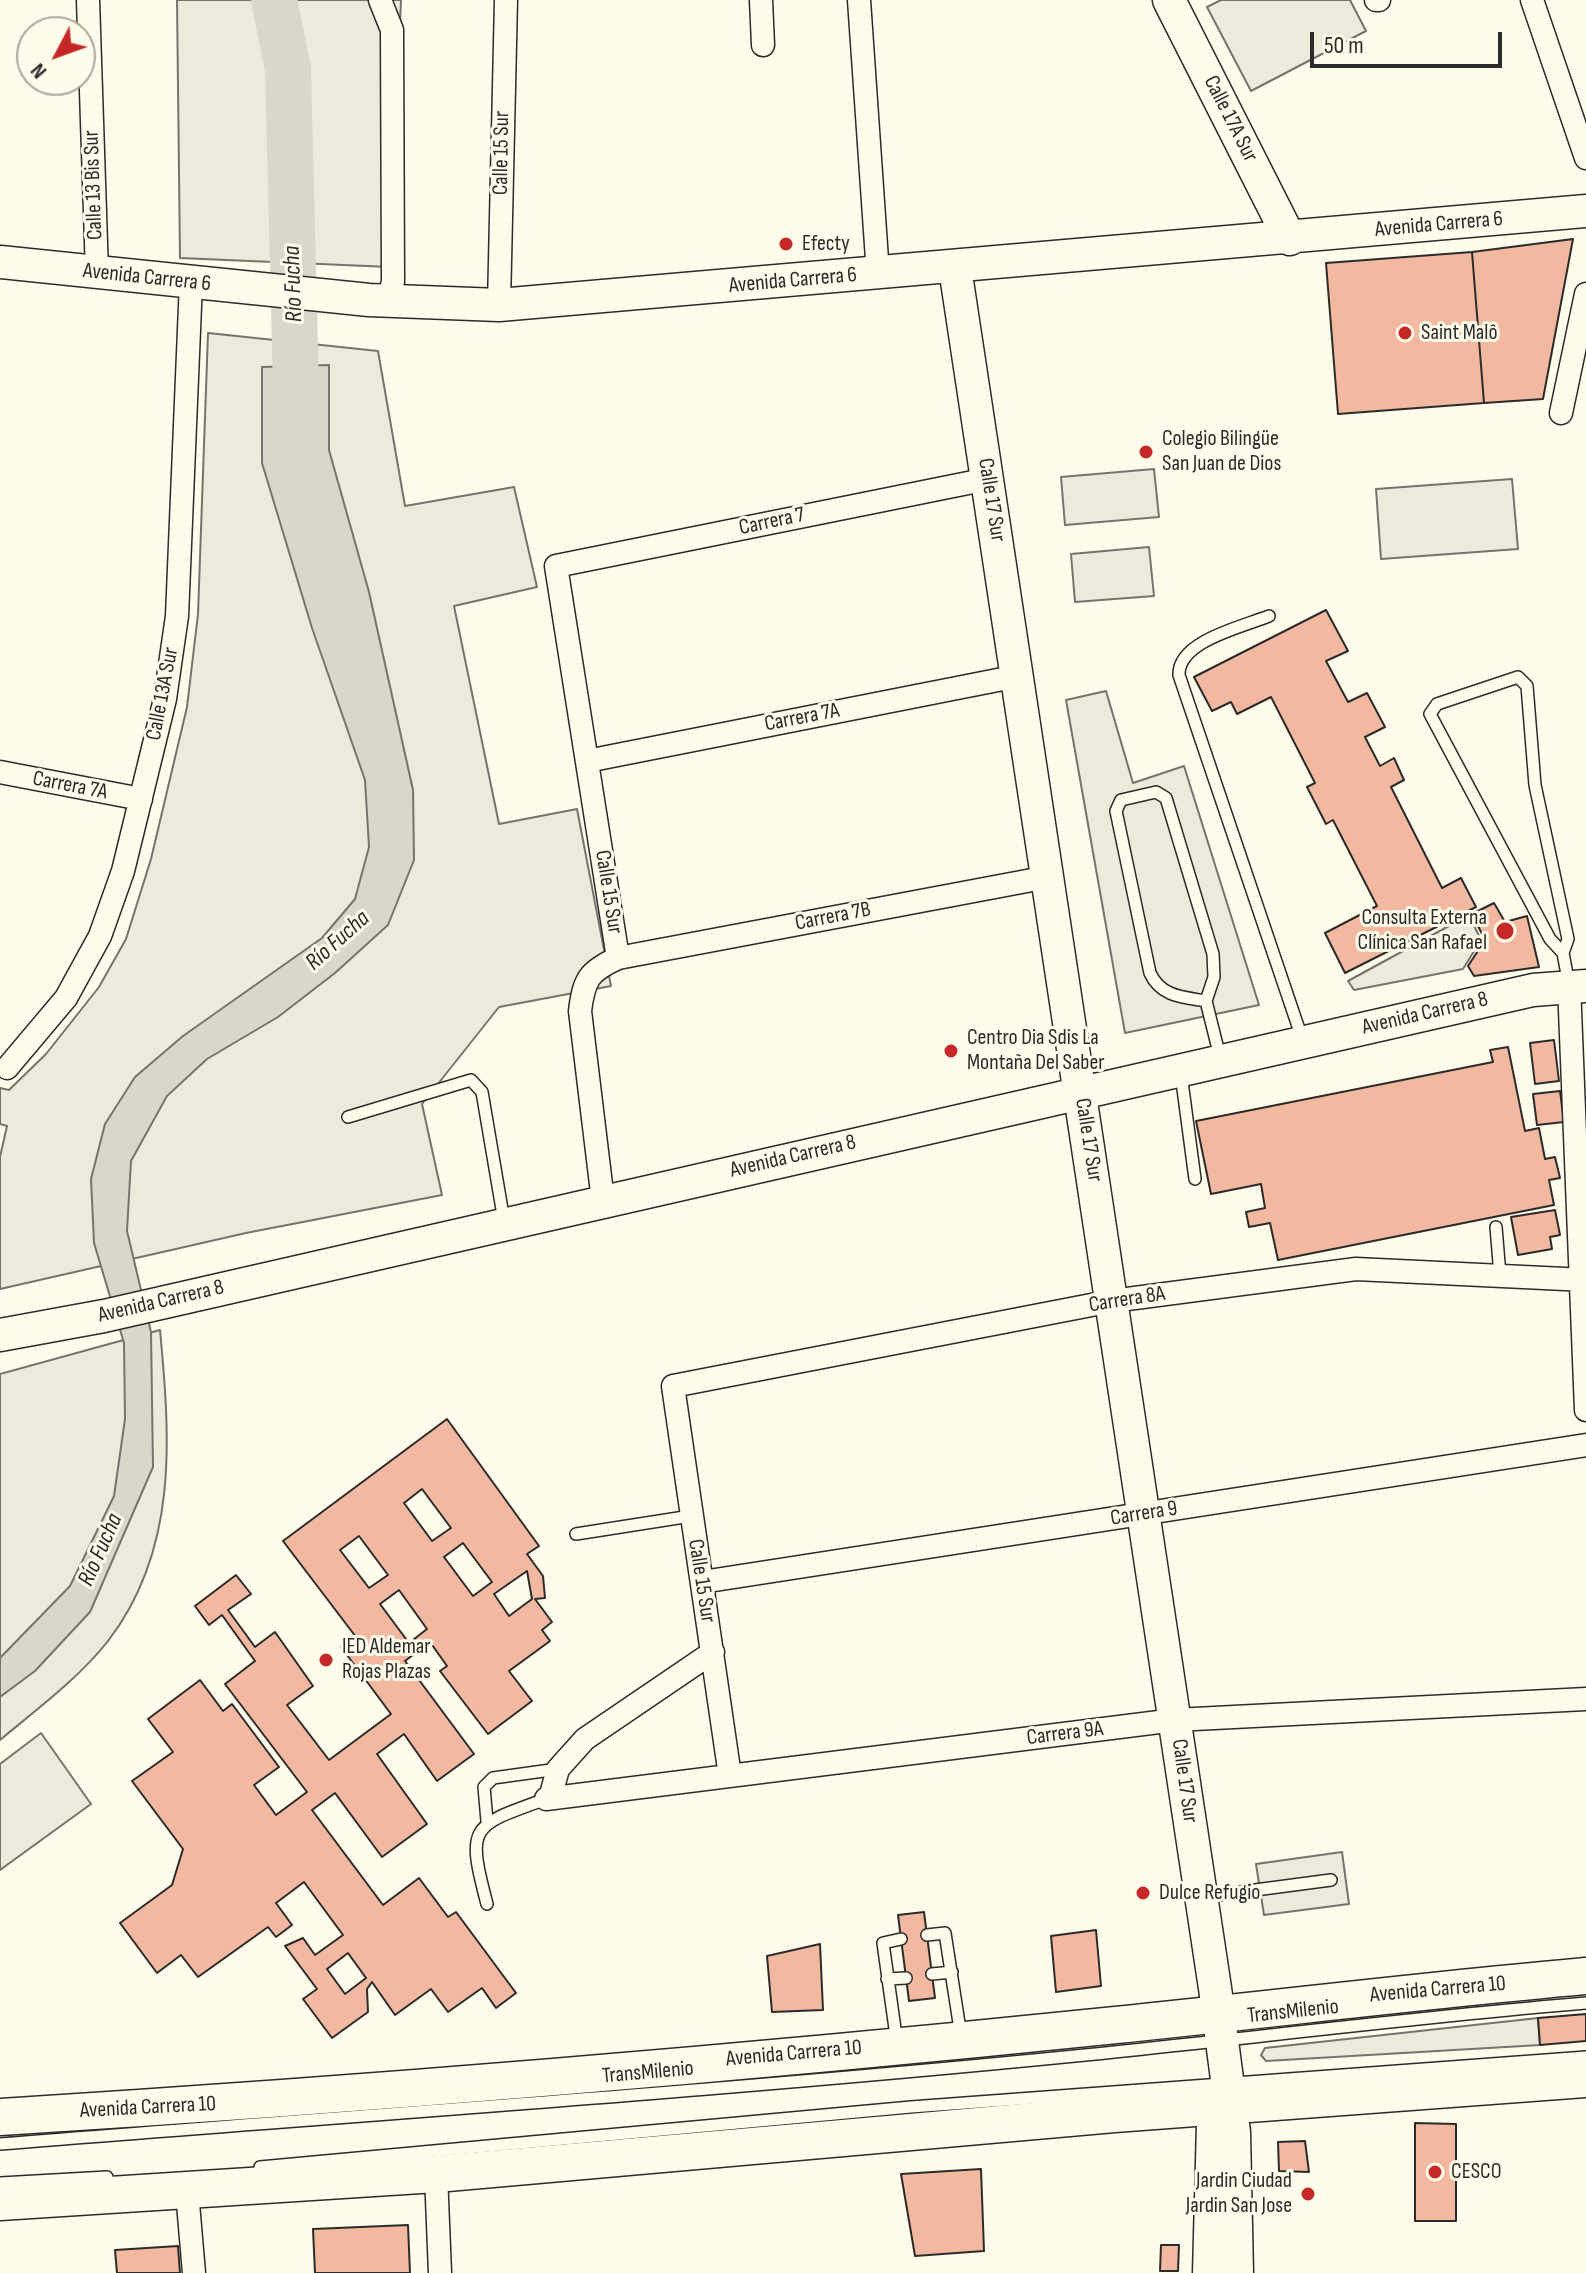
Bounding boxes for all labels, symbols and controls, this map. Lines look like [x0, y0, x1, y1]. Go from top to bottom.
north arrow [16, 16, 96, 96]
scale bar [1314, 16, 1506, 66]
text: 50 m [1324, 31, 1364, 60]
text: N [25, 57, 53, 84]
street label: Calle 17A Sur [1197, 71, 1263, 167]
street label: Calle 15 Sur [488, 111, 516, 195]
street label: Calle 13 Bis Sur [79, 130, 109, 240]
street label: Avenida Carrera 6 [1374, 206, 1504, 244]
place label: Efecty [802, 231, 850, 257]
marker: Efecty [777, 235, 795, 253]
water label: Río Fucha [278, 245, 310, 323]
street label: Avenida Carrera 6 [82, 258, 212, 298]
street label: Avenida Carrera 6 [728, 262, 858, 300]
place label: Saint Malô [1421, 320, 1498, 346]
marker: Saint Malô [1396, 324, 1414, 342]
place label: Colegio Bilingüe San Juan de Dios [1162, 426, 1281, 478]
marker: Colegio Bilingüe San Juan de Dios [1137, 443, 1155, 461]
street label: Calle 17 Sur [971, 456, 1011, 544]
street label: Carrera 7 [737, 502, 807, 542]
street label: Calle 13A Sur [141, 645, 185, 743]
street label: Carrera 7A [762, 698, 842, 738]
street label: Carrera 7A [30, 766, 110, 806]
street label: Calle 15 Sur [588, 848, 628, 936]
street label: Carrera 7B [793, 897, 873, 937]
water label: Río Fucha [300, 905, 376, 977]
place label: Consulta Externa Clínica San Rafael [1357, 905, 1487, 956]
marker: Consulta Externa Clínica San Rafael [1494, 920, 1516, 942]
street label: Avenida Carrera 8 [1359, 987, 1491, 1041]
place label: Centro Dia Sdis La Montaña Del Saber [967, 1025, 1105, 1076]
marker: Centro Dia Sdis La Montaña Del Saber [942, 1042, 960, 1060]
street label: Calle 17 Sur [1068, 1096, 1108, 1184]
street label: Avenida Carrera 8 [727, 1130, 859, 1184]
street label: Avenida Carrera 8 [95, 1275, 227, 1329]
street label: Carrera 8A [1087, 1281, 1167, 1319]
street label: Carrera 9 [1109, 1496, 1179, 1532]
water label: Río Fucha [72, 1509, 130, 1591]
street label: Calle 15 Sur [681, 1537, 721, 1625]
place label: IED Aldemar Rojas Plazas [342, 1634, 431, 1686]
marker: IED Aldemar Rojas Plazas [317, 1651, 335, 1669]
street label: Carrera 9A [1025, 1716, 1105, 1752]
street label: Calle 17 Sur [1165, 1737, 1203, 1825]
place label: Dulce Refugio [1159, 1880, 1260, 1906]
marker: Dulce Refugio [1134, 1884, 1152, 1902]
street label: Avenida Carrera 10 [1369, 1971, 1507, 2009]
street label: TransMilenio [1246, 1994, 1340, 2030]
street label: Avenida Carrera 10 [725, 2035, 863, 2073]
street label: TransMilenio [601, 2056, 695, 2090]
street label: Avenida Carrera 10 [79, 2091, 217, 2125]
place label: CESCO [1451, 2159, 1501, 2185]
marker: CESCO [1426, 2163, 1444, 2181]
place label: Jardin Ciudad Jardin San Jose [1186, 2168, 1292, 2220]
marker: Jardin Ciudad Jardin San Jose [1299, 2185, 1317, 2203]

